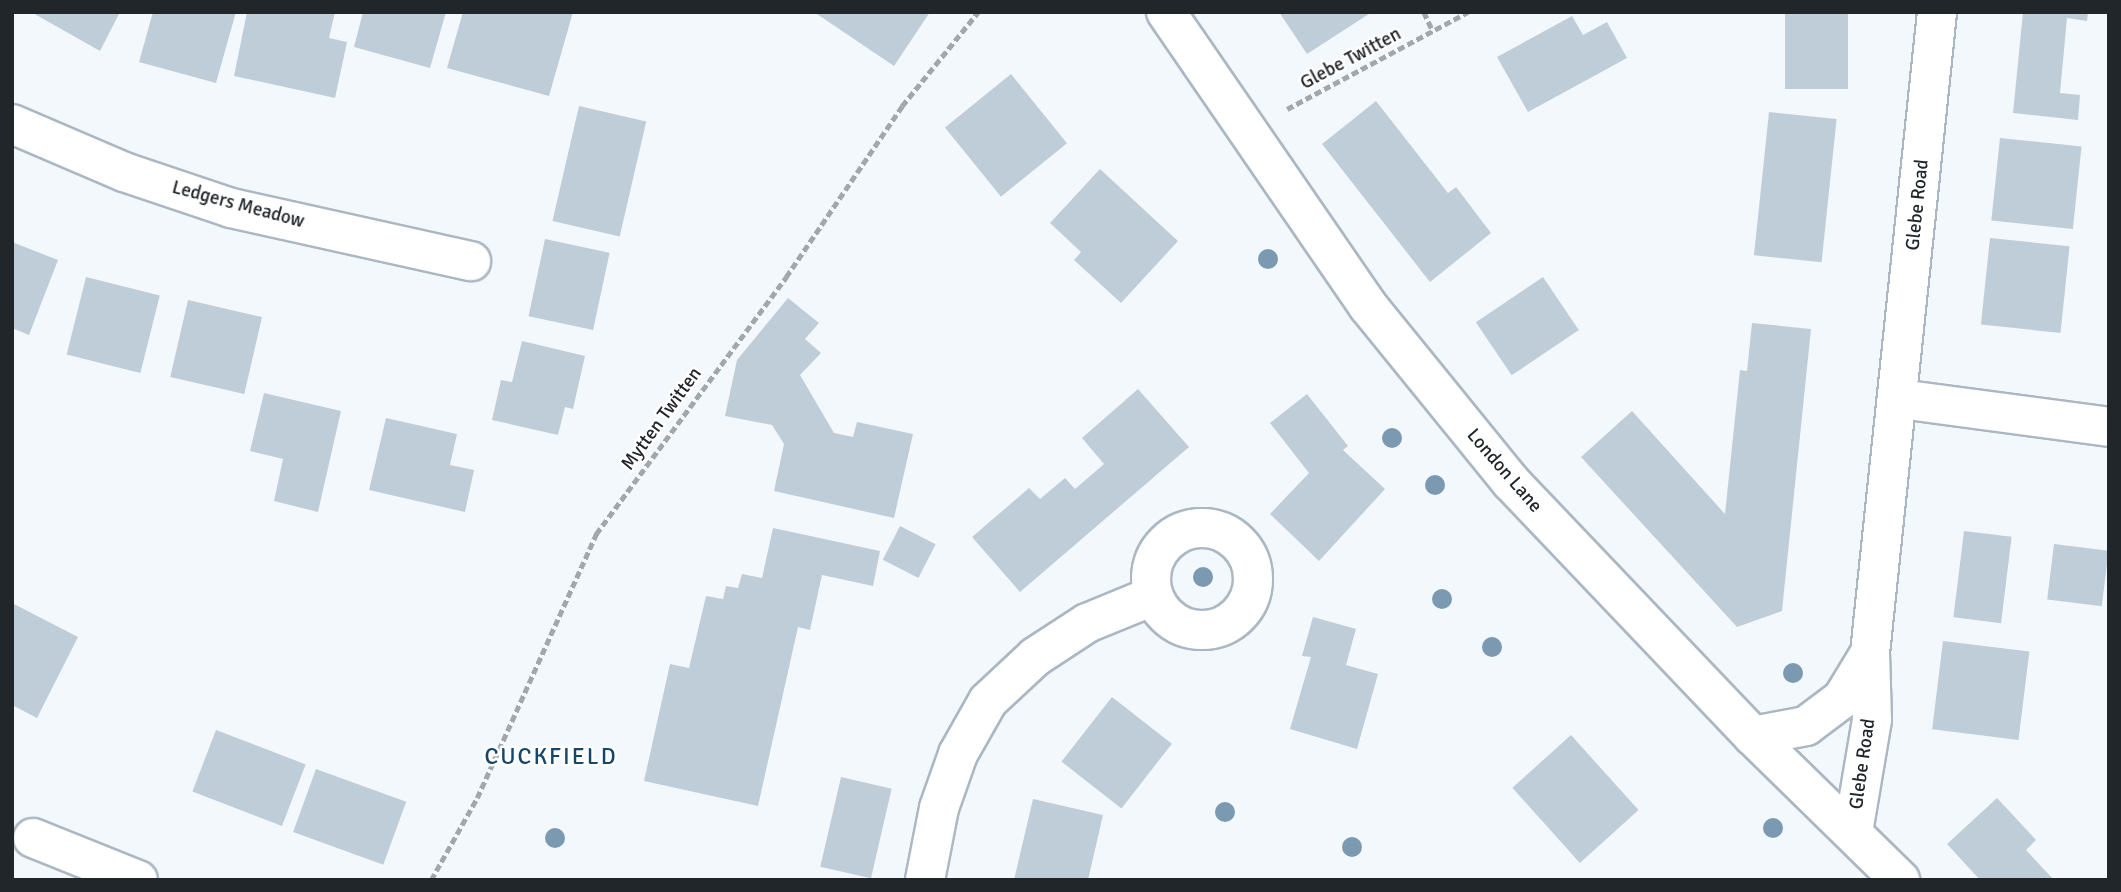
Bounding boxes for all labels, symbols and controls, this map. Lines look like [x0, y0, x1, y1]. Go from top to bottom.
street label: Glebe Twitten [1297, 23, 1405, 95]
street label: Glebe Road [1902, 158, 1934, 252]
street label: Ledgers Meadow [169, 176, 307, 234]
street label: Mytten Twitten [617, 363, 707, 475]
street label: London Lane [1461, 425, 1547, 517]
street label: Glebe Road [1845, 717, 1881, 811]
district label: CUCKFIELD [486, 743, 616, 771]

